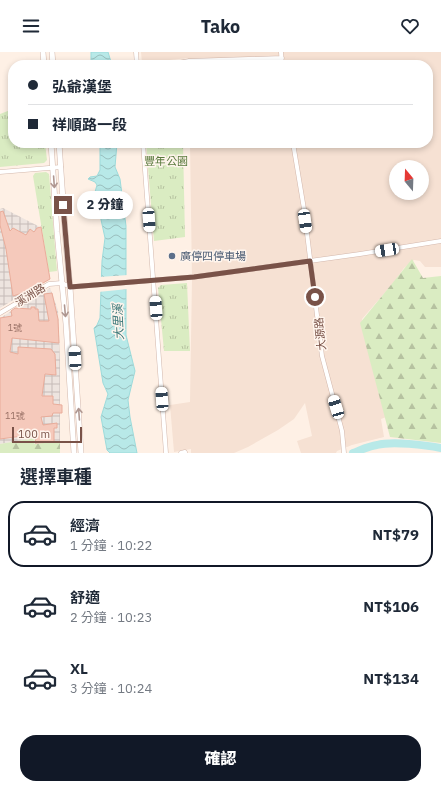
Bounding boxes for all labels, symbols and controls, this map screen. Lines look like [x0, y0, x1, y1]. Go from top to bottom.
icon: menu [20, 15, 42, 37]
text: Tako [201, 15, 240, 38]
icon: heart [399, 15, 421, 37]
text: 弘爺漢堡 [52, 77, 112, 96]
text: 祥順路一段 [52, 115, 127, 134]
park label: 豐年公園 [144, 154, 188, 168]
north arrow [389, 160, 429, 200]
map controls [389, 160, 429, 200]
one-way arrow [50, 175, 57, 188]
callout: 2 分鐘 [77, 191, 133, 219]
route end [54, 196, 72, 214]
text: 2 分鐘 [87, 196, 123, 213]
car [142, 208, 156, 232]
car [297, 208, 313, 234]
car [374, 242, 400, 258]
place label: 廣停四停車場 [180, 249, 246, 263]
marker: 廣停四停車場 [167, 251, 177, 261]
street label: 溪洲路 [12, 281, 48, 309]
route start [306, 288, 324, 306]
car [149, 296, 163, 320]
water label: 大里溪 [109, 302, 126, 340]
one-way arrow [61, 304, 68, 317]
street label: 大源路 [311, 317, 329, 351]
house number: 1號 [8, 322, 22, 333]
car [68, 346, 82, 370]
car [155, 387, 169, 411]
car [327, 394, 345, 420]
one-way arrow [75, 408, 82, 421]
house number: 11號 [5, 410, 25, 421]
scale bar [12, 425, 82, 444]
text: 100 m [18, 427, 50, 441]
text: 選擇車種 [20, 465, 92, 488]
icon: car [22, 516, 58, 552]
text: 經濟 [70, 516, 100, 535]
text: NT$79 [372, 525, 419, 544]
text: 1 分鐘 · 10:22 [70, 537, 152, 554]
icon: car [22, 588, 58, 624]
text: 舒適 [70, 588, 100, 607]
text: NT$106 [363, 597, 419, 616]
text: 2 分鐘 · 10:23 [70, 609, 152, 626]
text: XL [70, 659, 88, 678]
icon: car [22, 660, 58, 696]
text: NT$134 [363, 669, 419, 688]
text: 3 分鐘 · 10:24 [70, 680, 152, 697]
button: 確認 [20, 735, 421, 781]

